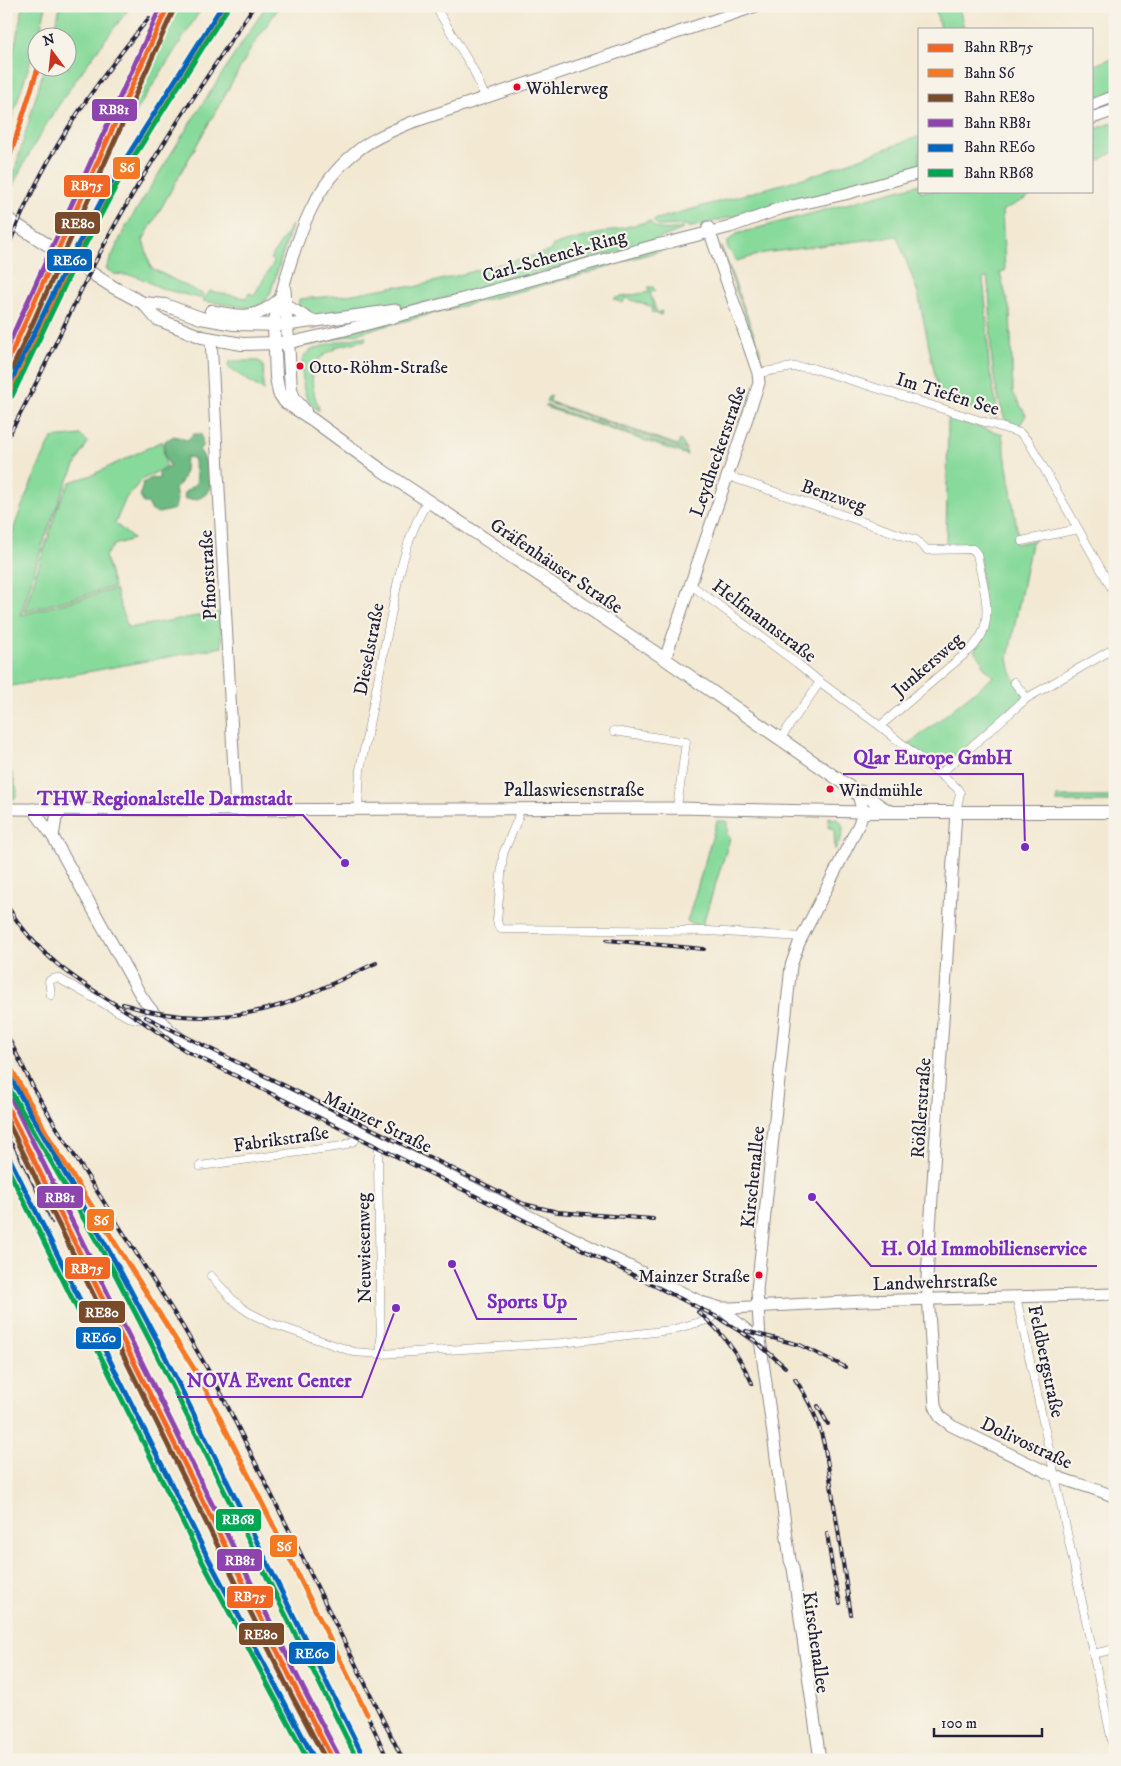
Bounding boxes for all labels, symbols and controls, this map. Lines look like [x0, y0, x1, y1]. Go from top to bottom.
north arrow [28, 28, 78, 78]
legend [918, 28, 1094, 192]
text: N [41, 30, 57, 51]
text: Bahn RB75 [964, 38, 1034, 57]
text: Bahn S6 [964, 64, 1016, 83]
place label: Wöhlerweg [525, 78, 608, 100]
marker: Wöhlerweg [512, 82, 522, 92]
text: Bahn RE80 [964, 88, 1035, 107]
line badge: RB81 [91, 98, 138, 122]
text: RB81 [99, 101, 129, 119]
text: Bahn RB81 [964, 114, 1031, 133]
text: Bahn RE60 [964, 138, 1035, 157]
line badge: S6 [112, 156, 141, 180]
text: S6 [120, 159, 135, 177]
text: Bahn RB68 [964, 164, 1034, 183]
line badge: RB75 [63, 174, 111, 198]
text: RB75 [71, 177, 103, 195]
line badge: RE80 [54, 211, 101, 235]
text: RE80 [61, 215, 95, 233]
street label: Carl-Schenck-Ring [480, 225, 630, 288]
line badge: RE60 [46, 248, 93, 272]
text: RE60 [53, 252, 87, 270]
place label: Otto-Röhm-Straße [309, 357, 448, 379]
marker: Otto-Röhm-Straße [295, 361, 305, 371]
street label: Im Tiefen See [893, 368, 1002, 421]
street label: Leydheckerstraße [685, 383, 752, 520]
street label: Benzweg [798, 475, 870, 518]
street label: Gräfenhäuser Straße [485, 513, 627, 619]
street label: Pfnorstraße [195, 529, 222, 621]
street label: Helfmannstraße [707, 575, 821, 668]
street label: Dieselstraße [349, 601, 390, 698]
street label: Junkersweg [886, 628, 969, 703]
callout: Qlar Europe GmbH [843, 739, 1023, 774]
text: Qlar Europe GmbH [853, 746, 1013, 771]
street label: Pallaswiesenstraße [504, 779, 645, 802]
callout: THW Regionalstelle Darmstadt [28, 780, 303, 815]
place label: Windmühle [838, 780, 923, 802]
marker: Windmühle [825, 784, 835, 794]
text: THW Regionalstelle Darmstadt [36, 787, 293, 812]
street label: Rößlerstraße [907, 1057, 936, 1159]
street label: Mainzer Straße [319, 1086, 436, 1159]
street label: Fabrikstraße [232, 1121, 331, 1158]
street label: Kirschenallee [737, 1125, 770, 1229]
line badge: RB81 [36, 1185, 84, 1209]
text: RB81 [45, 1189, 75, 1207]
street label: Neuwiesenweg [352, 1192, 377, 1303]
line badge: S6 [86, 1208, 115, 1232]
text: S6 [94, 1212, 109, 1230]
callout: H. Old Immobilienservice [871, 1231, 1097, 1266]
text: H. Old Immobilienservice [881, 1237, 1088, 1262]
line badge: RB75 [64, 1256, 111, 1280]
text: RB75 [71, 1260, 103, 1278]
place label: Mainzer Straße [638, 1266, 750, 1288]
street label: Landwehrstraße [872, 1269, 998, 1296]
marker: Mainzer Straße [754, 1270, 764, 1280]
callout: Sports Up [477, 1284, 577, 1319]
text: Sports Up [487, 1290, 567, 1315]
line badge: RE80 [78, 1300, 126, 1324]
street label: Feldbergstraße [1022, 1303, 1069, 1420]
text: RE80 [85, 1304, 119, 1322]
line badge: RE60 [75, 1326, 122, 1350]
text: RE60 [82, 1329, 116, 1347]
callout: NOVA Event Center [177, 1362, 362, 1397]
text: NOVA Event Center [187, 1369, 352, 1394]
street label: Dolivostraße [977, 1412, 1076, 1475]
line badge: RB68 [215, 1508, 262, 1532]
text: RB68 [222, 1511, 254, 1529]
line badge: S6 [269, 1534, 298, 1558]
text: S6 [277, 1538, 292, 1556]
line badge: RB81 [216, 1548, 263, 1572]
text: RB81 [225, 1552, 255, 1570]
line badge: RB75 [226, 1585, 274, 1609]
text: RB75 [234, 1588, 266, 1606]
street label: Kirschenallee [797, 1590, 834, 1695]
line badge: RE80 [238, 1622, 285, 1646]
text: RE80 [244, 1626, 278, 1644]
line badge: RE60 [288, 1641, 336, 1665]
text: RE60 [295, 1645, 329, 1663]
scale bar [934, 1706, 1041, 1738]
text: 100 m [941, 1714, 977, 1733]

